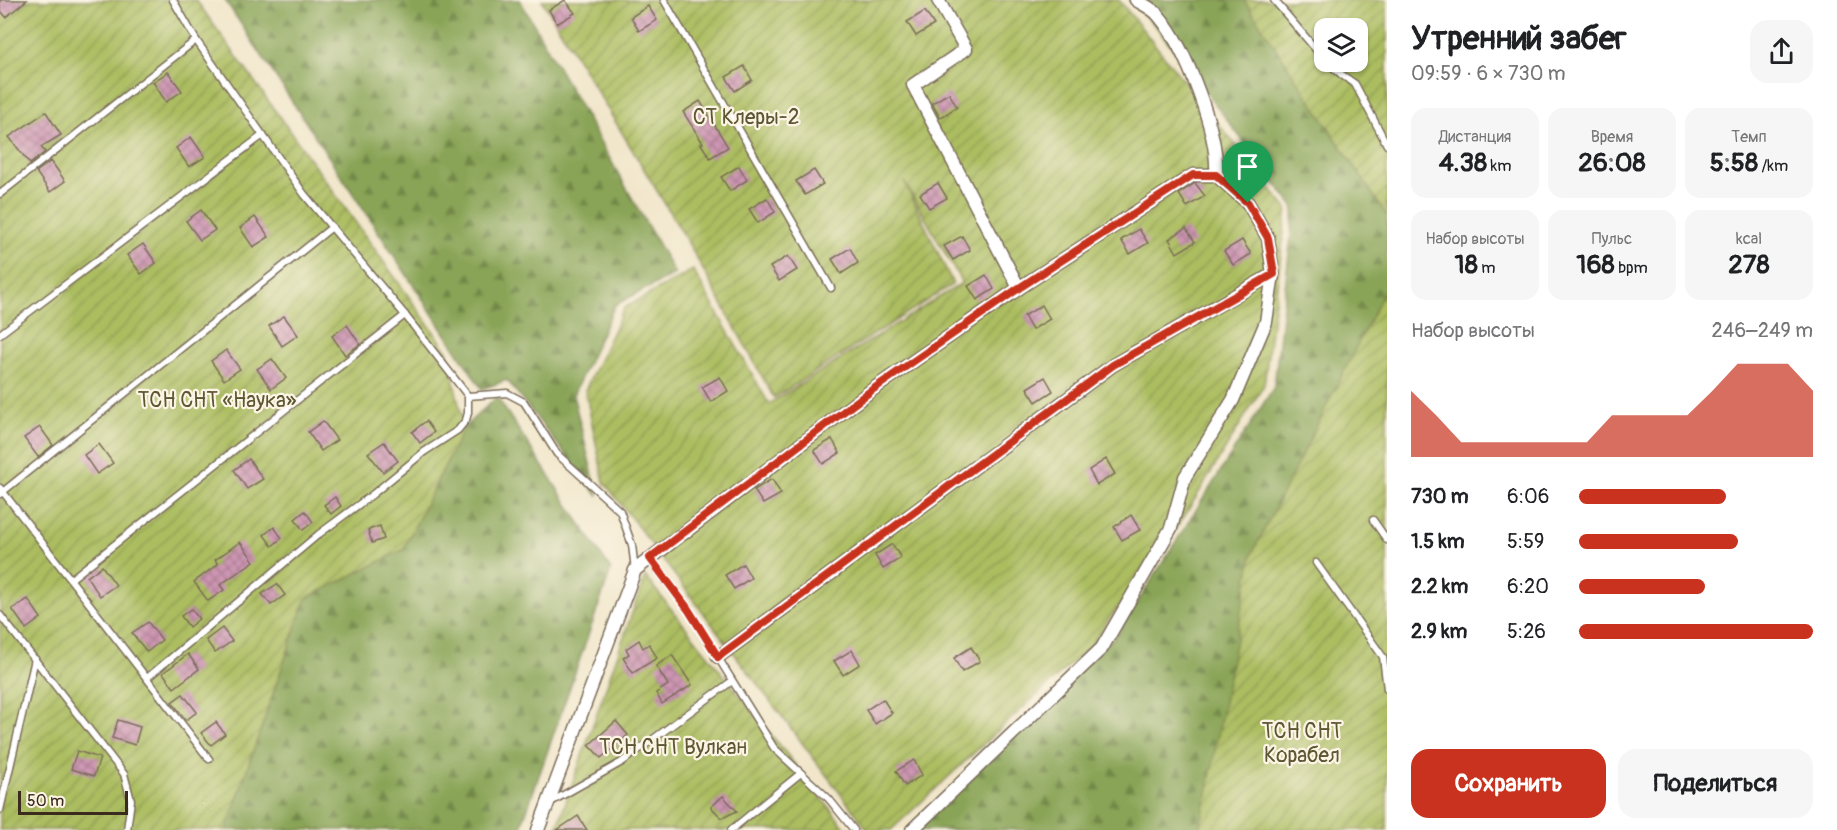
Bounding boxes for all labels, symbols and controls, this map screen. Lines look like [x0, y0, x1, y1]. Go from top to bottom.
map controls [1314, 18, 1368, 72]
button: layers [1314, 18, 1368, 72]
text: Утренний забег [1411, 18, 1627, 59]
button: share [1750, 20, 1813, 83]
text: 09:59 · 6 × 730 m [1411, 61, 1565, 86]
park label: СТ Клеры-2 [693, 104, 799, 131]
text: Дистанция [1439, 127, 1511, 147]
text: Время [1591, 127, 1633, 147]
text: Темп [1731, 127, 1767, 147]
pin [1222, 141, 1273, 203]
text: 4.38 [1439, 147, 1487, 179]
text: 26:08 [1578, 147, 1646, 179]
text: 5:58 [1710, 147, 1758, 179]
icon: arrive [1231, 150, 1264, 183]
text: km [1487, 156, 1511, 176]
text: /km [1758, 156, 1788, 176]
text: Набор высоты [1425, 229, 1525, 249]
text: Пульс [1592, 229, 1632, 249]
text: kcal [1736, 229, 1762, 249]
text: 18 [1455, 249, 1478, 281]
text: 168 [1576, 249, 1615, 281]
text: 278 [1728, 249, 1770, 281]
text: m [1478, 258, 1495, 278]
text: bpm [1615, 258, 1648, 278]
text: Набор высоты [1411, 318, 1535, 343]
text: 246–249 m [1712, 318, 1813, 343]
park label: ТСН СНТ «Наука» [138, 387, 297, 414]
text: 730 m [1411, 484, 1469, 509]
text: 6:06 [1507, 484, 1549, 509]
text: 1.5 km [1411, 529, 1464, 554]
text: 5:59 [1507, 529, 1544, 554]
text: 2.2 km [1411, 574, 1468, 599]
text: 6:20 [1507, 574, 1549, 599]
text: 2.9 km [1411, 619, 1467, 644]
text: 5:26 [1507, 619, 1546, 644]
park label: ТСН СНТ Корабел [1262, 718, 1343, 769]
park label: ТСН СНТ Вулкан [599, 734, 747, 761]
button: Сохранить [1411, 749, 1606, 818]
button: Поделиться [1618, 749, 1813, 818]
scale bar [18, 788, 128, 816]
text: 50 m [27, 791, 64, 811]

